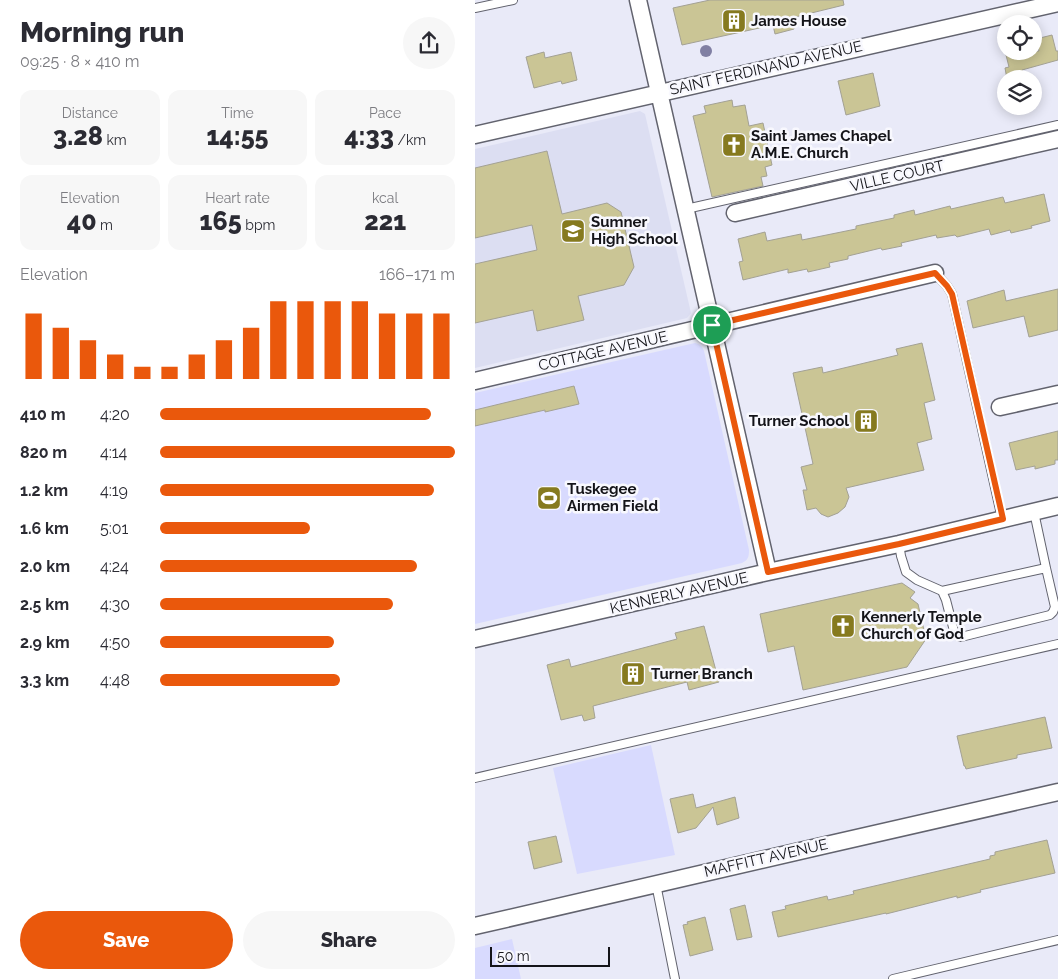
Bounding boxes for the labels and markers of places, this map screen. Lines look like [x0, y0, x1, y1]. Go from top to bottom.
building icon: James House [721, 8, 747, 34]
place label: James House [751, 12, 847, 30]
place label: Saint James Chapel A.M.E. Church [751, 127, 892, 162]
church icon: Saint James Chapel A.M.E. Church [721, 132, 747, 158]
place label: Sumner High School [591, 213, 678, 248]
school or university icon: Sumner High School [560, 218, 586, 244]
pin [691, 304, 733, 346]
building icon: Turner School [853, 408, 879, 434]
place label: Turner School [749, 412, 849, 430]
place label: Tuskegee Airmen Field [567, 480, 658, 515]
sports icon: Tuskegee Airmen Field [536, 485, 562, 511]
place label: Kennerly Temple Church of God [861, 608, 982, 643]
church icon: Kennerly Temple Church of God [830, 613, 856, 639]
building icon: Turner Branch [620, 661, 646, 687]
place label: Turner Branch [651, 665, 753, 683]

